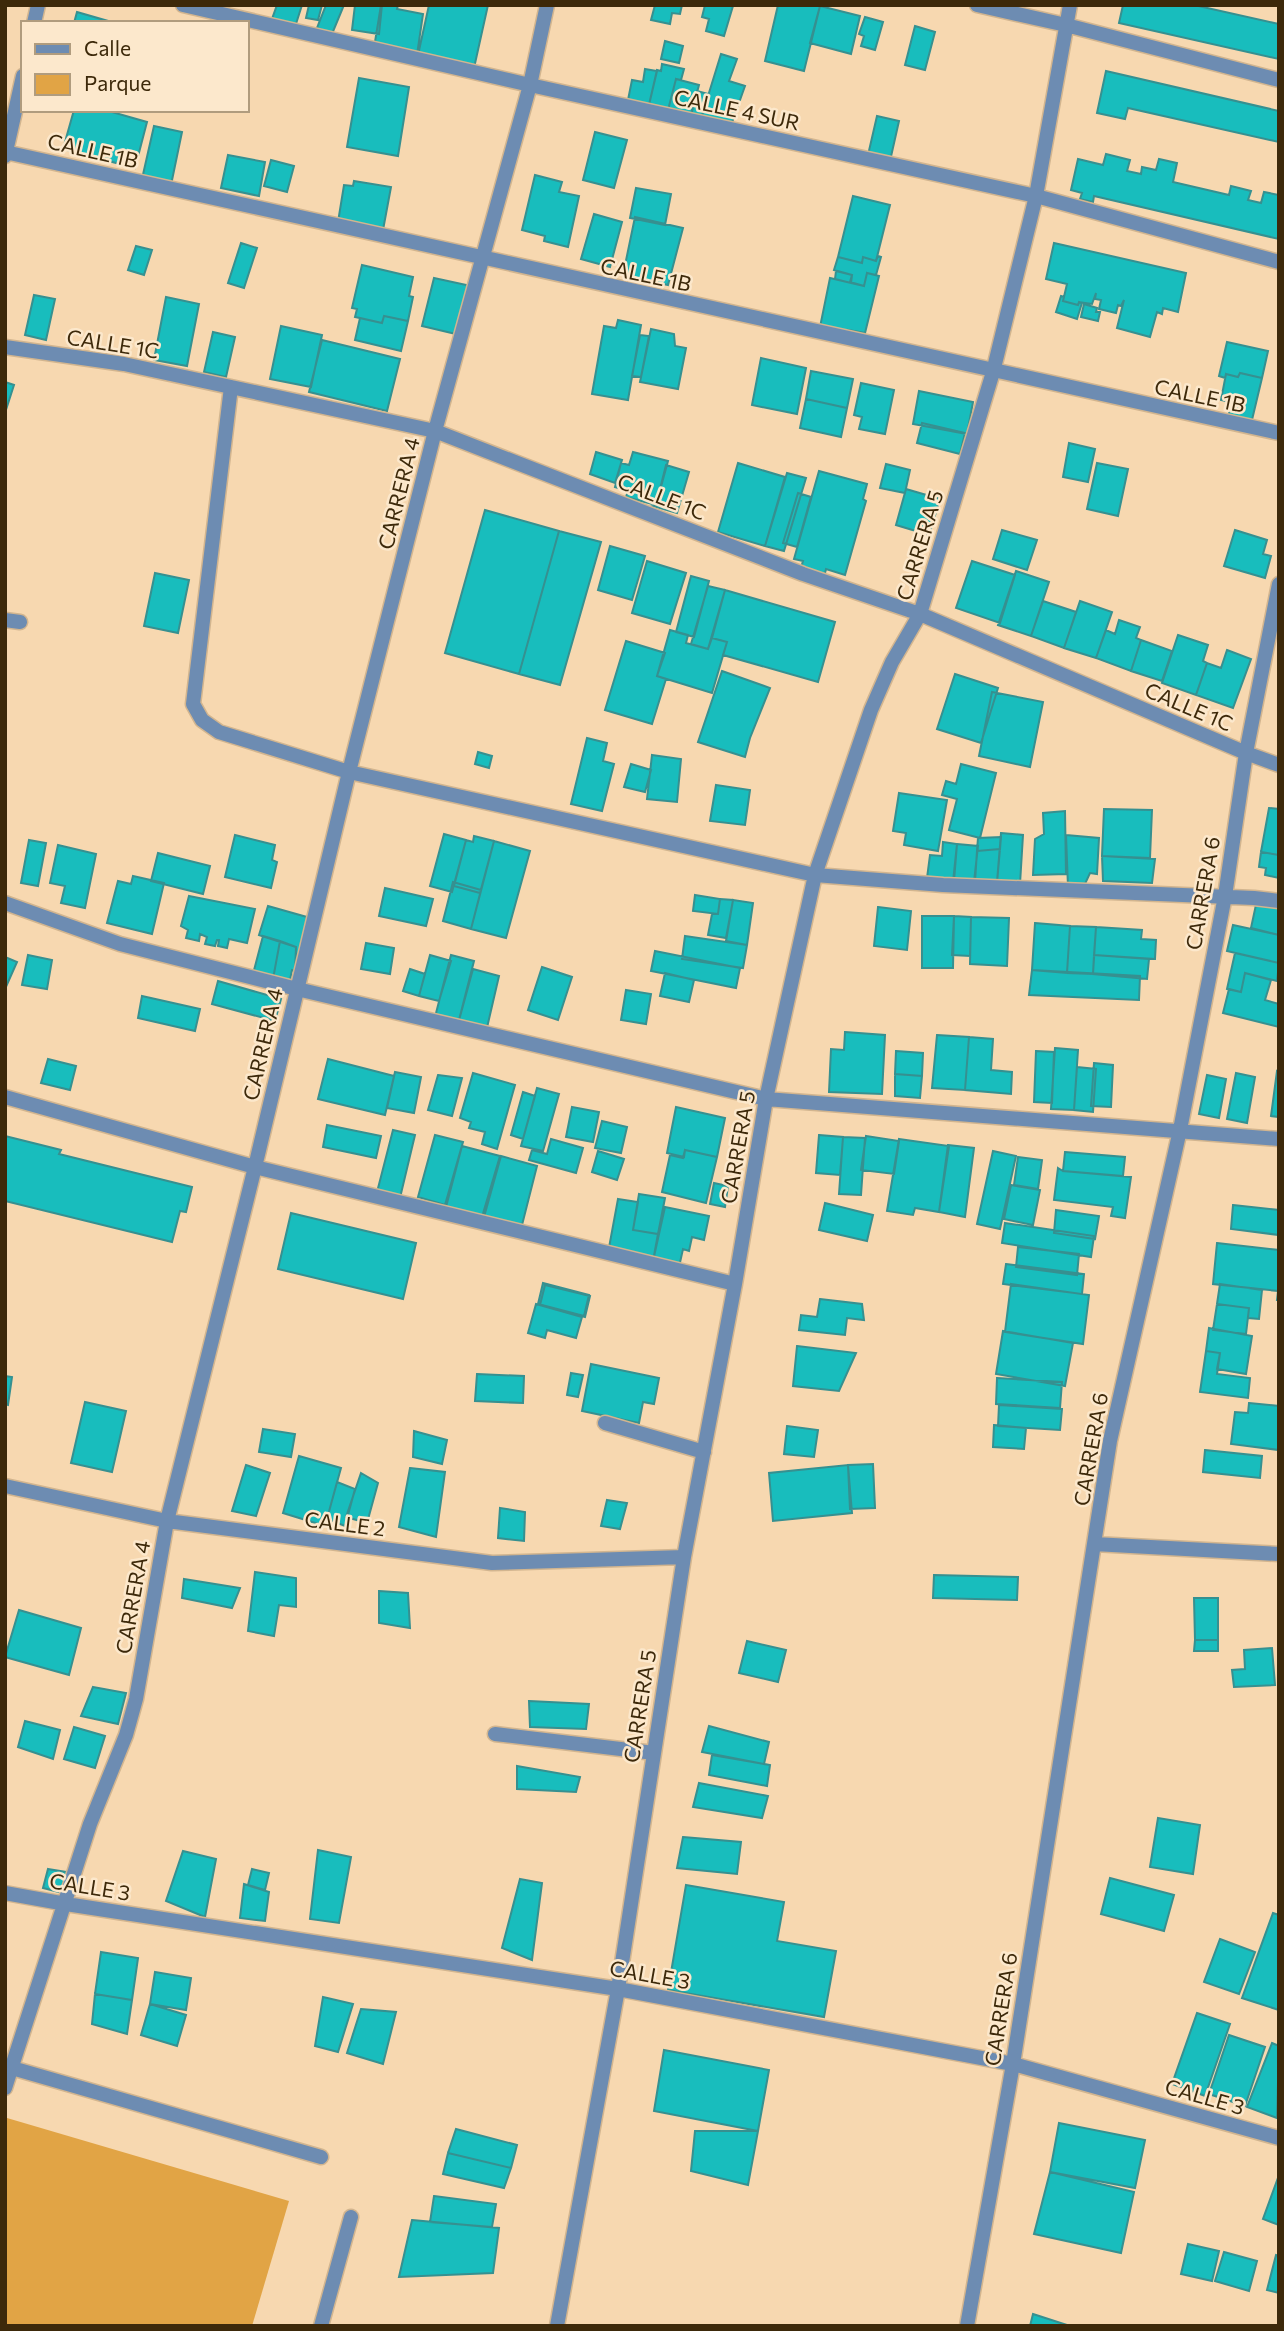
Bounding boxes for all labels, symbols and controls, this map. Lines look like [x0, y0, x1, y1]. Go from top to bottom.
legend [21, 21, 248, 112]
text: Calle [84, 35, 131, 60]
text: Parque [84, 70, 151, 95]
street label: CALLE 4 SUR [672, 83, 802, 135]
street label: CALLE 1B [45, 127, 141, 173]
street label: CALLE 1B [598, 252, 694, 296]
street label: CALLE 1C [65, 323, 161, 363]
street label: CALLE 1B [1152, 373, 1248, 417]
street label: CARRERA 4 [372, 434, 424, 552]
street label: CALLE 1C [614, 468, 710, 524]
street label: CARRERA 5 [890, 487, 948, 603]
street label: CALLE 1C [1141, 676, 1237, 736]
street label: CARRERA 6 [1180, 834, 1224, 952]
street label: CARRERA 4 [237, 985, 287, 1103]
street label: CARRERA 5 [715, 1089, 759, 1205]
street label: CARRERA 6 [1068, 1390, 1112, 1508]
street label: CALLE 2 [303, 1506, 387, 1540]
street label: CARRERA 4 [110, 1538, 154, 1656]
street label: CARRERA 5 [618, 1648, 660, 1764]
street label: CALLE 3 [48, 1867, 132, 1905]
street label: CARRERA 6 [979, 1950, 1021, 2068]
street label: CALLE 3 [608, 1955, 692, 1993]
street label: CALLE 3 [1162, 2073, 1248, 2119]

